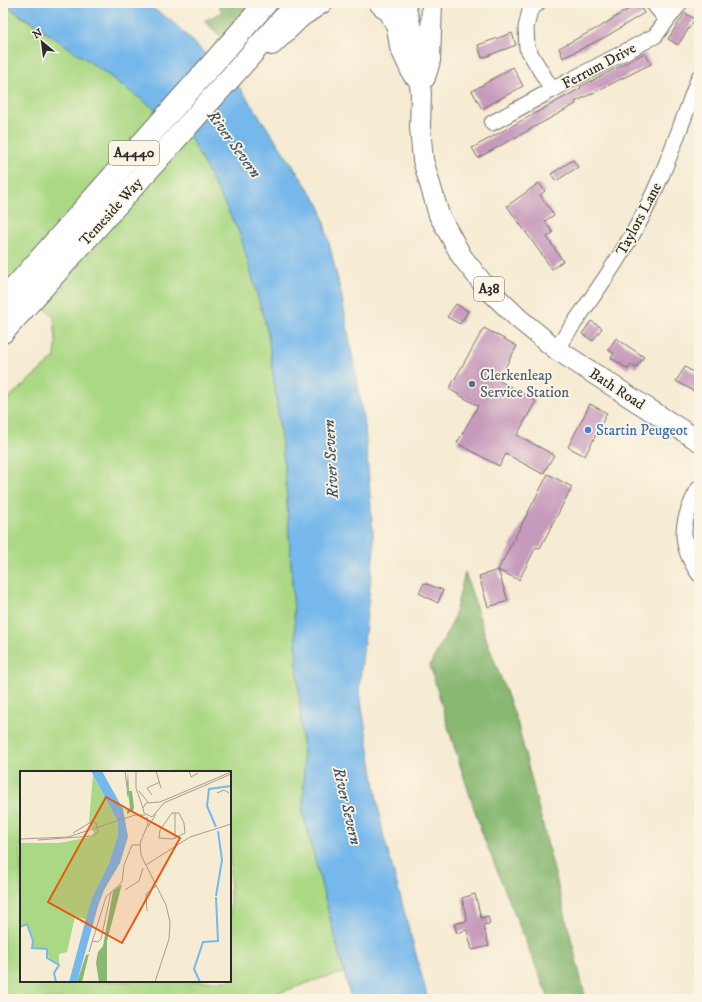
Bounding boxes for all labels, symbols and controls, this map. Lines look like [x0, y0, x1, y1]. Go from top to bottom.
north arrow [22, 22, 62, 62]
text: N [30, 26, 45, 42]
street label: Ferrum Drive [559, 39, 639, 93]
water label: River Severn [202, 105, 265, 182]
road number: A4440 [109, 141, 159, 165]
street label: Temeside Way [75, 173, 147, 250]
street label: Taylors Lane [612, 179, 666, 259]
road number: A38 [474, 277, 504, 301]
street label: Bath Road [585, 364, 649, 414]
place label: Clerkenleap Service Station [480, 366, 569, 402]
marker: Clerkenleap Service Station [467, 379, 477, 389]
water label: River Severn [319, 419, 343, 500]
place label: Startin Peugeot [596, 421, 688, 440]
marker: Startin Peugeot [583, 425, 593, 435]
water label: River Severn [328, 764, 366, 847]
inset map [20, 771, 231, 982]

